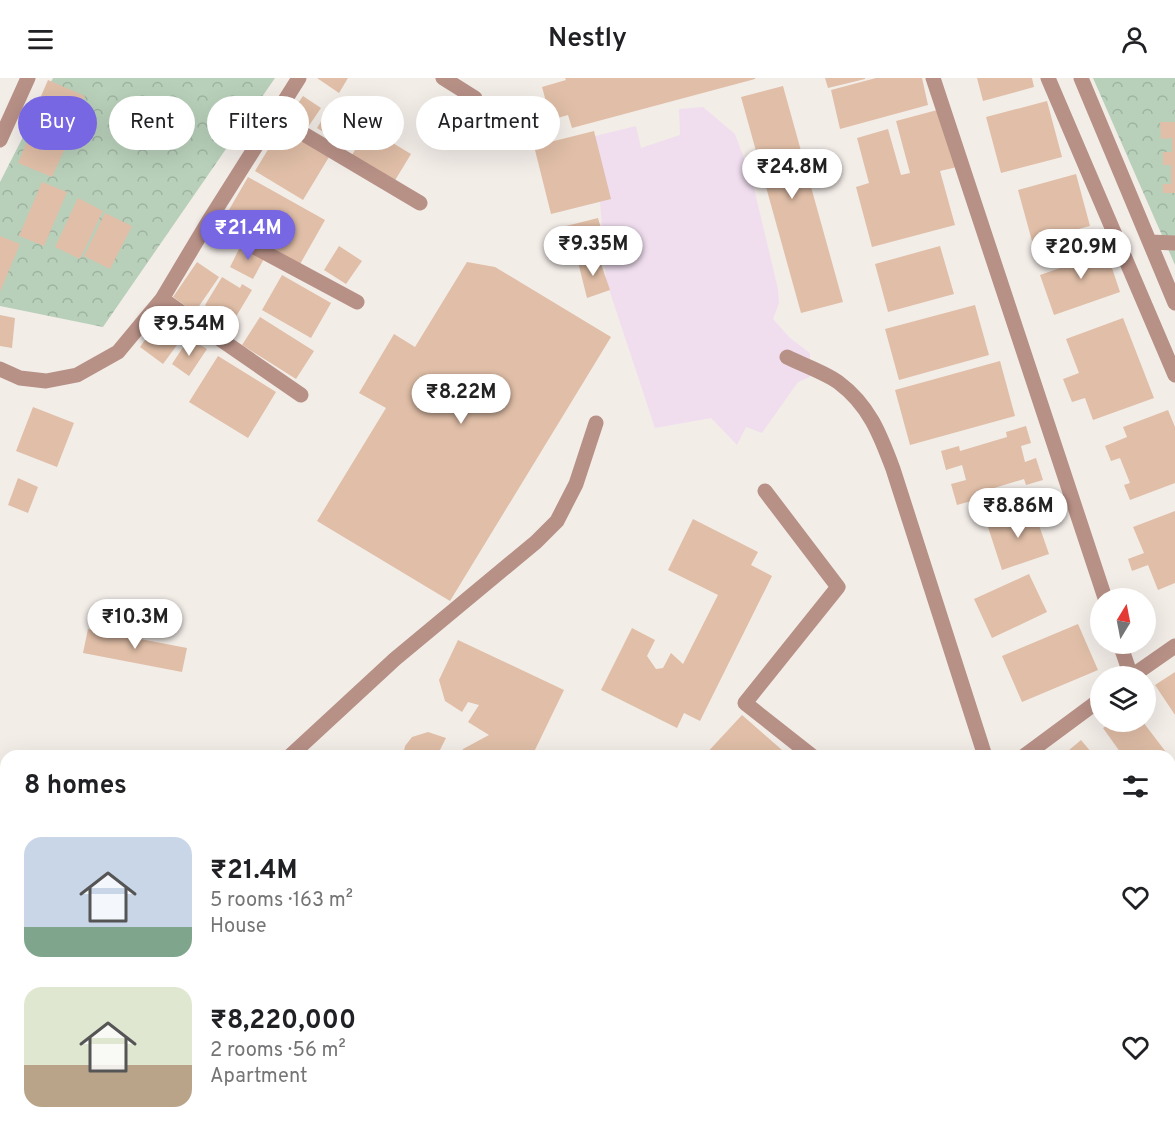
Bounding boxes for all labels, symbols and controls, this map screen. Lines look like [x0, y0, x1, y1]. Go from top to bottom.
text: Nestly [548, 22, 627, 56]
icon: menu [24, 23, 57, 56]
icon: person [1118, 23, 1151, 56]
chip: Buy [18, 96, 97, 150]
chip: Rent [109, 96, 195, 150]
chip: Filters [207, 96, 309, 150]
chip: New [321, 96, 404, 150]
chip: Apartment [416, 96, 560, 150]
pin: ₹24.8M [743, 149, 841, 200]
text: ₹24.8M [756, 155, 828, 181]
pin: ₹21.4M [199, 210, 297, 261]
text: ₹21.4M [214, 216, 282, 242]
pin: ₹9.35M [544, 226, 642, 277]
pin: ₹20.9M [1032, 229, 1130, 280]
text: ₹9.35M [558, 232, 628, 258]
text: ₹20.9M [1045, 235, 1117, 261]
pin: ₹9.54M [140, 306, 238, 357]
text: ₹9.54M [153, 312, 225, 338]
pin: ₹8.22M [412, 374, 510, 425]
text: ₹8.22M [426, 380, 496, 406]
pin: ₹8.86M [969, 488, 1067, 539]
text: ₹8.86M [982, 494, 1054, 520]
north arrow [1090, 588, 1156, 654]
map controls [1090, 588, 1156, 732]
pin: ₹10.3M [86, 599, 184, 650]
text: ₹10.3M [101, 605, 169, 631]
button: layers [1090, 666, 1156, 732]
text: 8 homes [24, 770, 127, 803]
icon: filters [1119, 770, 1152, 803]
text: ₹21.4M [210, 855, 298, 888]
icon: home [72, 861, 144, 933]
icon: heart [1119, 881, 1152, 914]
text: 5 rooms · 163 m² [210, 888, 353, 914]
text: House [210, 914, 266, 940]
text: ₹8,220,000 [210, 1005, 356, 1038]
icon: home [72, 1011, 144, 1083]
icon: heart [1119, 1031, 1152, 1064]
text: 2 rooms · 56 m² [210, 1038, 346, 1064]
text: Apartment [210, 1064, 308, 1090]

